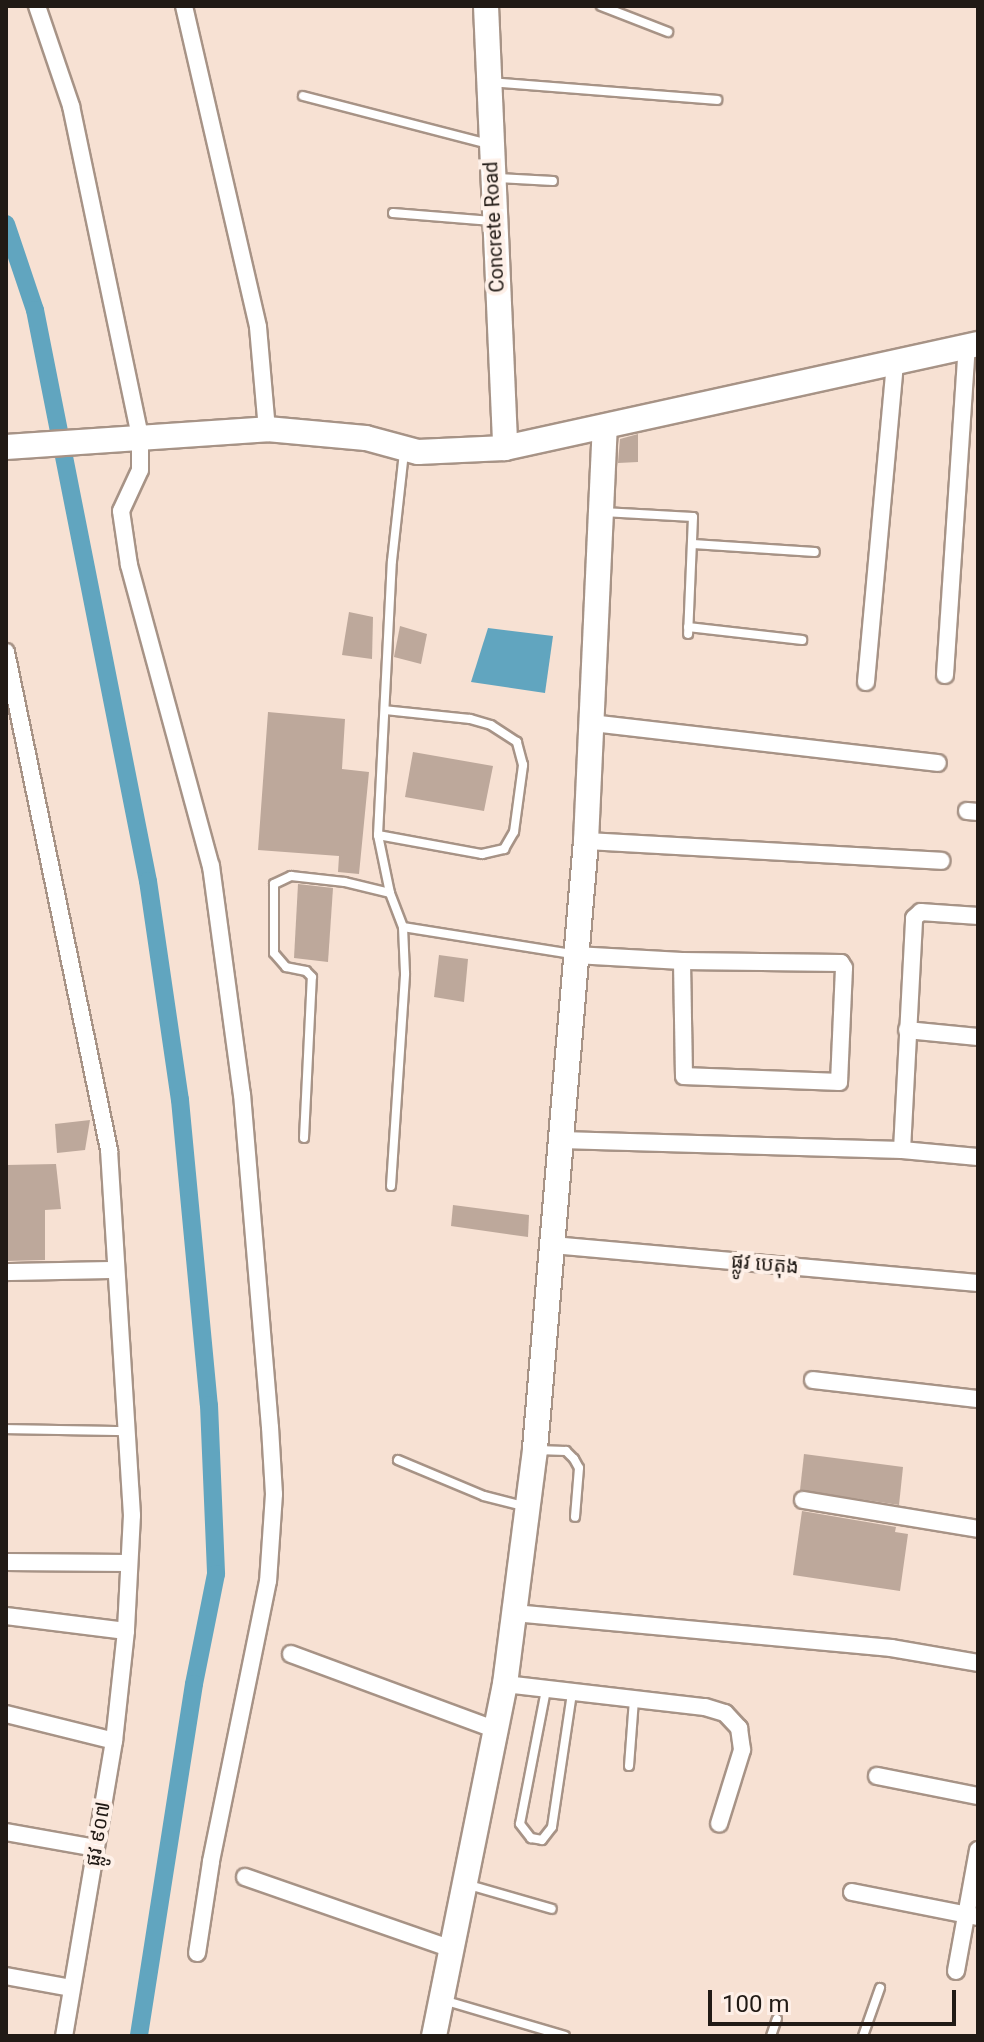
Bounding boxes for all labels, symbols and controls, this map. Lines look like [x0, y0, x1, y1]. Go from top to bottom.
street label: Concrete Road [479, 161, 509, 293]
street label: ផ្លូវ បេតុង [730, 1249, 800, 1279]
street label: ផ្លូវ ៩០៧ [81, 1800, 115, 1868]
scale bar [712, 1974, 960, 2024]
text: 100 m [722, 1990, 789, 2018]

